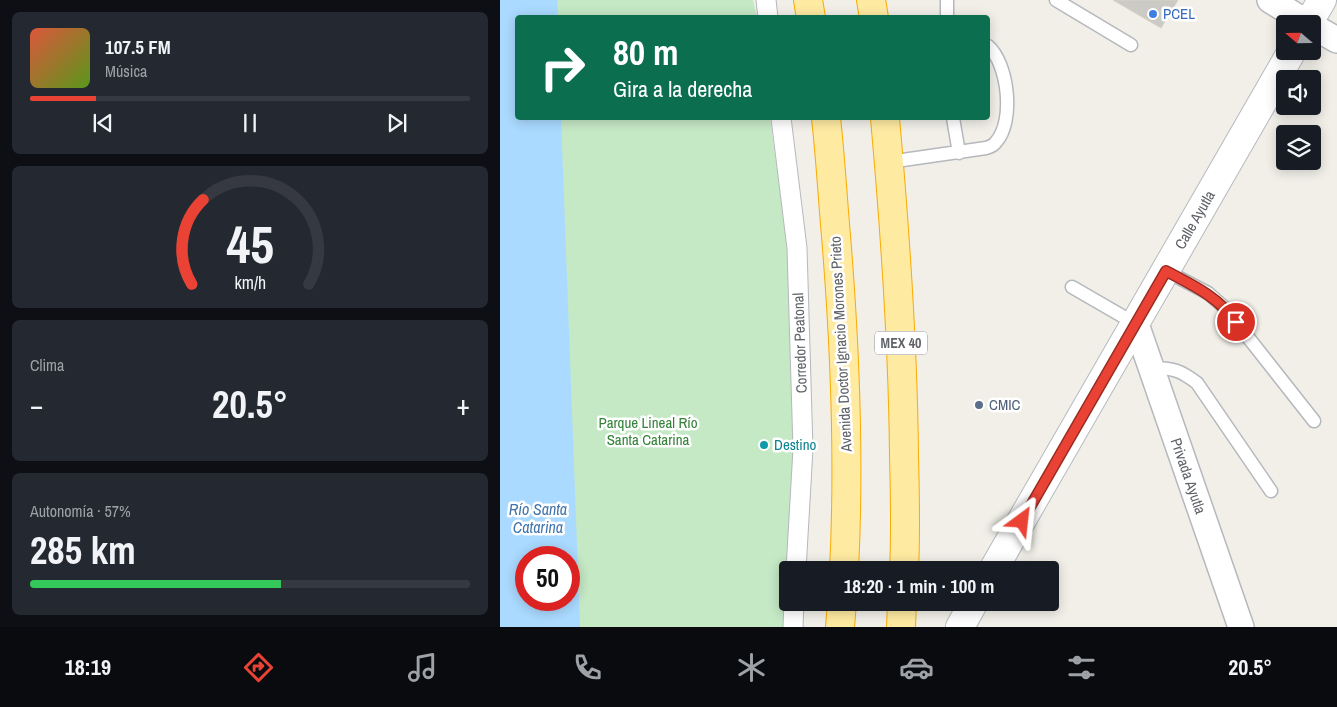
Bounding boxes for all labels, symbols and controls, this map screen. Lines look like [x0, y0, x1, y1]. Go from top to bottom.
place label: PCEL [1163, 3, 1195, 24]
marker: PCEL [1147, 8, 1159, 20]
north arrow [1276, 15, 1321, 60]
map controls [1276, 15, 1321, 170]
text: 80 m [613, 29, 678, 76]
text: 107.5 FM [105, 34, 171, 60]
icon: right [530, 35, 595, 100]
text: Música [105, 60, 147, 82]
button: sound [1276, 70, 1321, 115]
text: Gira a la derecha [613, 74, 752, 104]
icon: previous [89, 109, 117, 137]
icon: pause [236, 109, 264, 137]
icon: next [383, 109, 411, 137]
button: layers [1276, 125, 1321, 170]
street label: Calle Ayutla [1169, 186, 1220, 253]
text: 45 [226, 209, 274, 279]
street label: Avenida Doctor Ignacio Morones Prieto [824, 236, 857, 453]
text: km/h [234, 271, 266, 295]
street label: Corredor Peatonal [787, 292, 812, 394]
pin [1215, 301, 1257, 343]
icon: arrive [1222, 308, 1250, 336]
road number: MEX 40 [875, 332, 927, 354]
text: Clima [30, 354, 64, 376]
text: 20.5° [212, 379, 288, 430]
text: − [30, 386, 43, 424]
text: + [457, 386, 470, 424]
place label: CMIC [989, 394, 1021, 415]
marker: CMIC [973, 399, 985, 411]
park label: Parque Lineal Río Santa Catarina [598, 412, 698, 450]
place label: Destino [774, 434, 817, 455]
street label: Privada Ayutla [1166, 435, 1211, 517]
marker: Destino [758, 439, 770, 451]
position arrow [995, 494, 1047, 546]
water label: Río Santa Catarina [509, 498, 567, 538]
text: Autonomía · 57% [30, 500, 131, 522]
text: 285 km [30, 525, 136, 576]
speed limit sign: 50 [515, 546, 580, 611]
text: 18:20 · 1 min · 100 m [844, 573, 994, 599]
icon: directions [241, 650, 276, 685]
icon: music [405, 650, 440, 685]
icon: phone [570, 650, 605, 685]
icon: climate [734, 650, 769, 685]
icon: car [899, 650, 934, 685]
icon: filters [1064, 650, 1099, 685]
text: 18:19 [65, 652, 111, 682]
text: 20.5° [1228, 652, 1272, 682]

